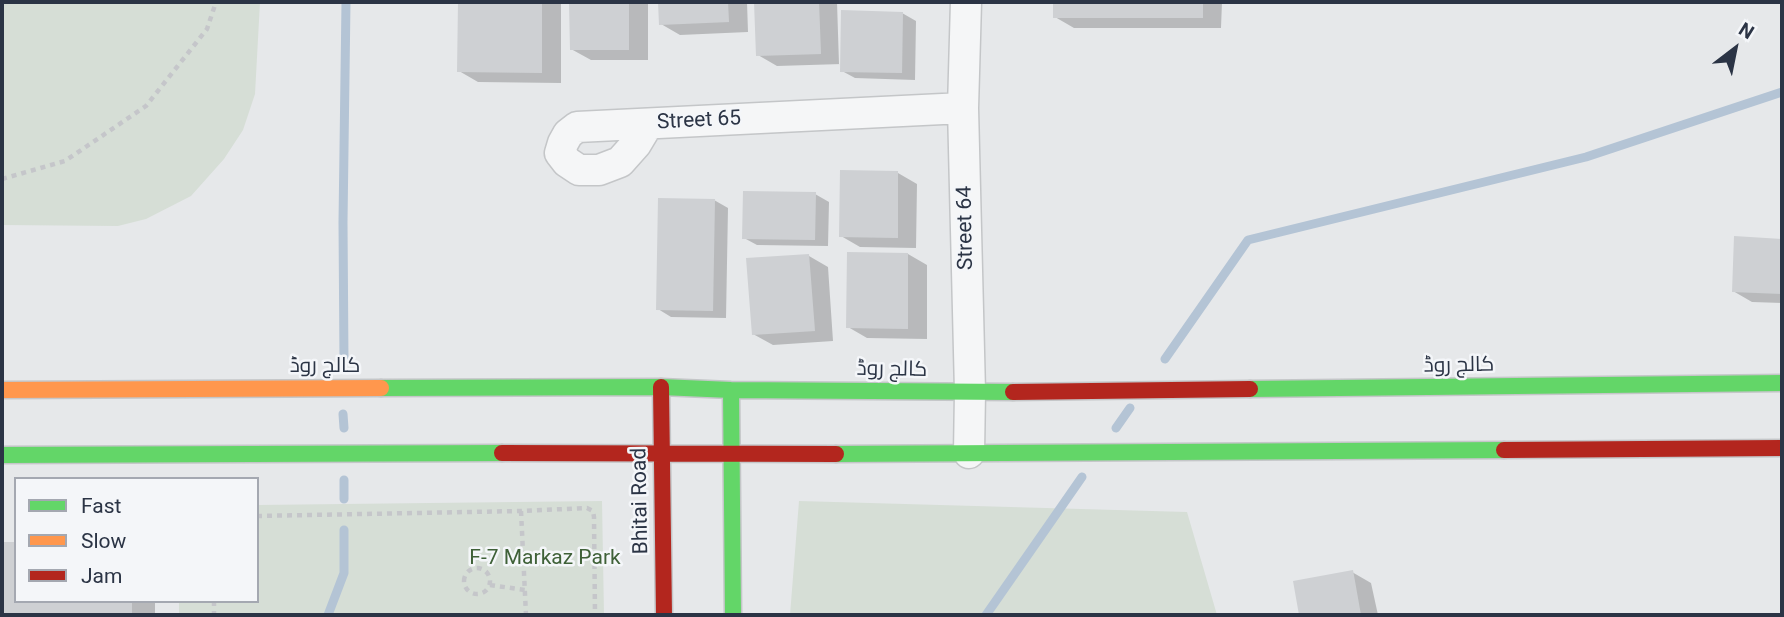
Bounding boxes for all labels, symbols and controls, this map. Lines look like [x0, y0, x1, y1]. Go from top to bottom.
north arrow [1700, 14, 1770, 84]
text: N [1735, 17, 1758, 44]
street label: Street 65 [656, 106, 742, 136]
street label: Street 64 [953, 186, 979, 270]
street label: کالج روڈ [1423, 353, 1495, 379]
street label: کالج روڈ [290, 354, 360, 380]
street label: کالج روڈ [856, 357, 928, 383]
street label: Bhitai Road [627, 448, 655, 554]
legend [14, 477, 259, 603]
text: Fast [81, 494, 121, 518]
text: Slow [81, 529, 126, 553]
park label: F-7 Markaz Park [469, 546, 621, 572]
text: Jam [81, 564, 122, 588]

